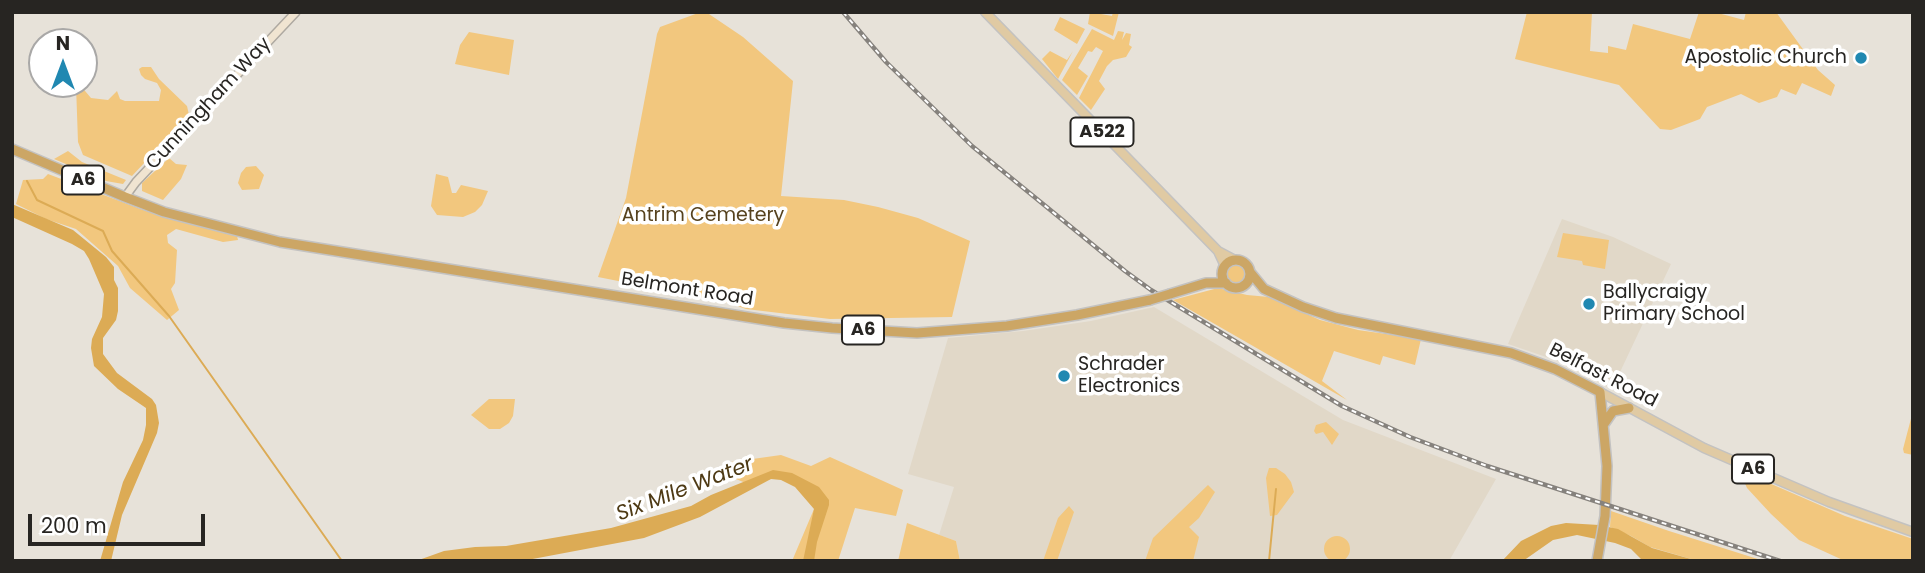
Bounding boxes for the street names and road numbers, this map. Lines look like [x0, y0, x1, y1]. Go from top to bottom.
street label: Cunningham Way [142, 33, 276, 175]
road number: A522 [1070, 118, 1134, 146]
road number: A6 [62, 166, 104, 195]
street label: Belmont Road [619, 268, 755, 312]
road number: A6 [842, 316, 884, 344]
street label: Belfast Road [1545, 339, 1661, 413]
road number: A6 [1732, 454, 1774, 484]

